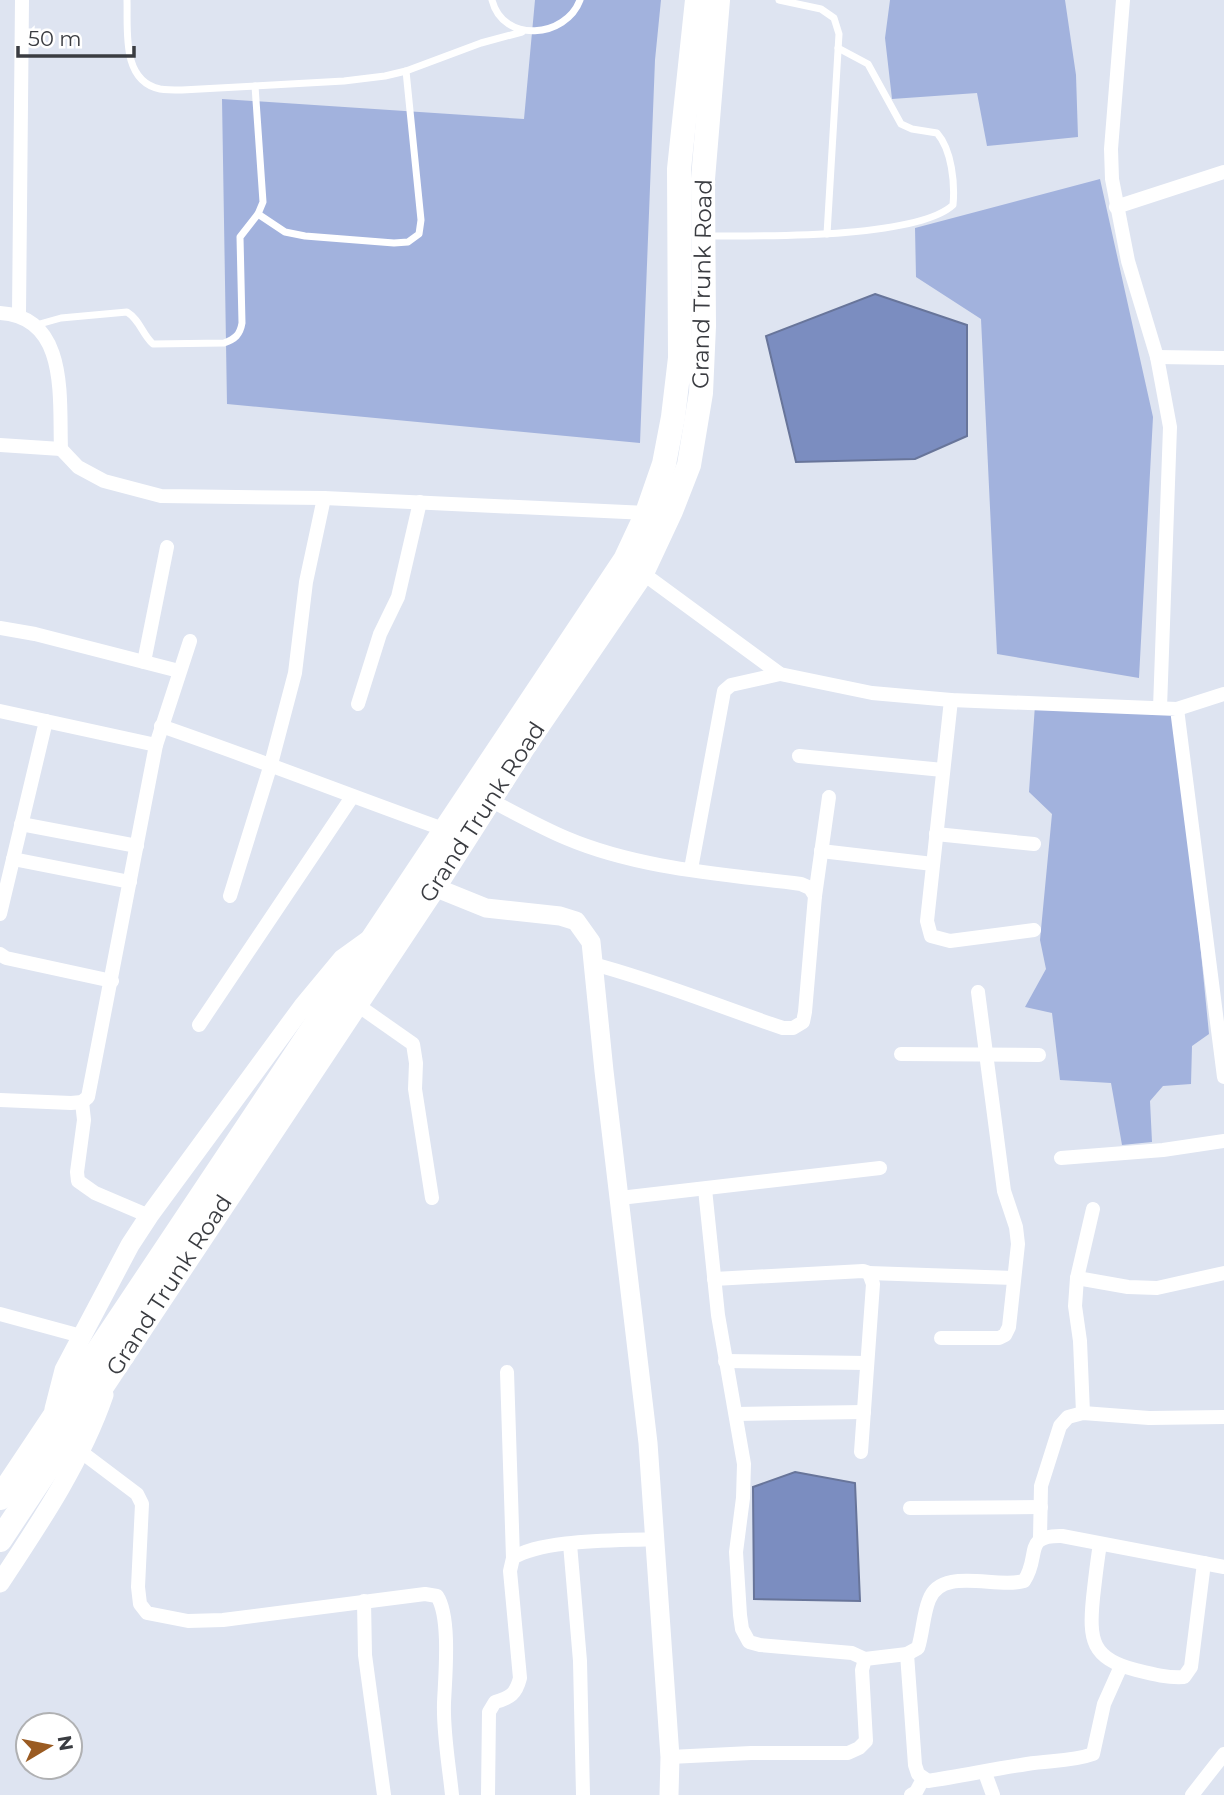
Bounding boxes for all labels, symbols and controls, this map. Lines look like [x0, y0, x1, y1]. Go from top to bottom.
scale bar [18, 14, 133, 58]
text: 50 m [28, 26, 82, 51]
street label: Grand Trunk Road [686, 179, 718, 389]
street label: Grand Trunk Road [413, 716, 551, 908]
street label: Grand Trunk Road [100, 1189, 238, 1381]
north arrow [14, 1711, 84, 1781]
text: N [53, 1734, 78, 1753]

